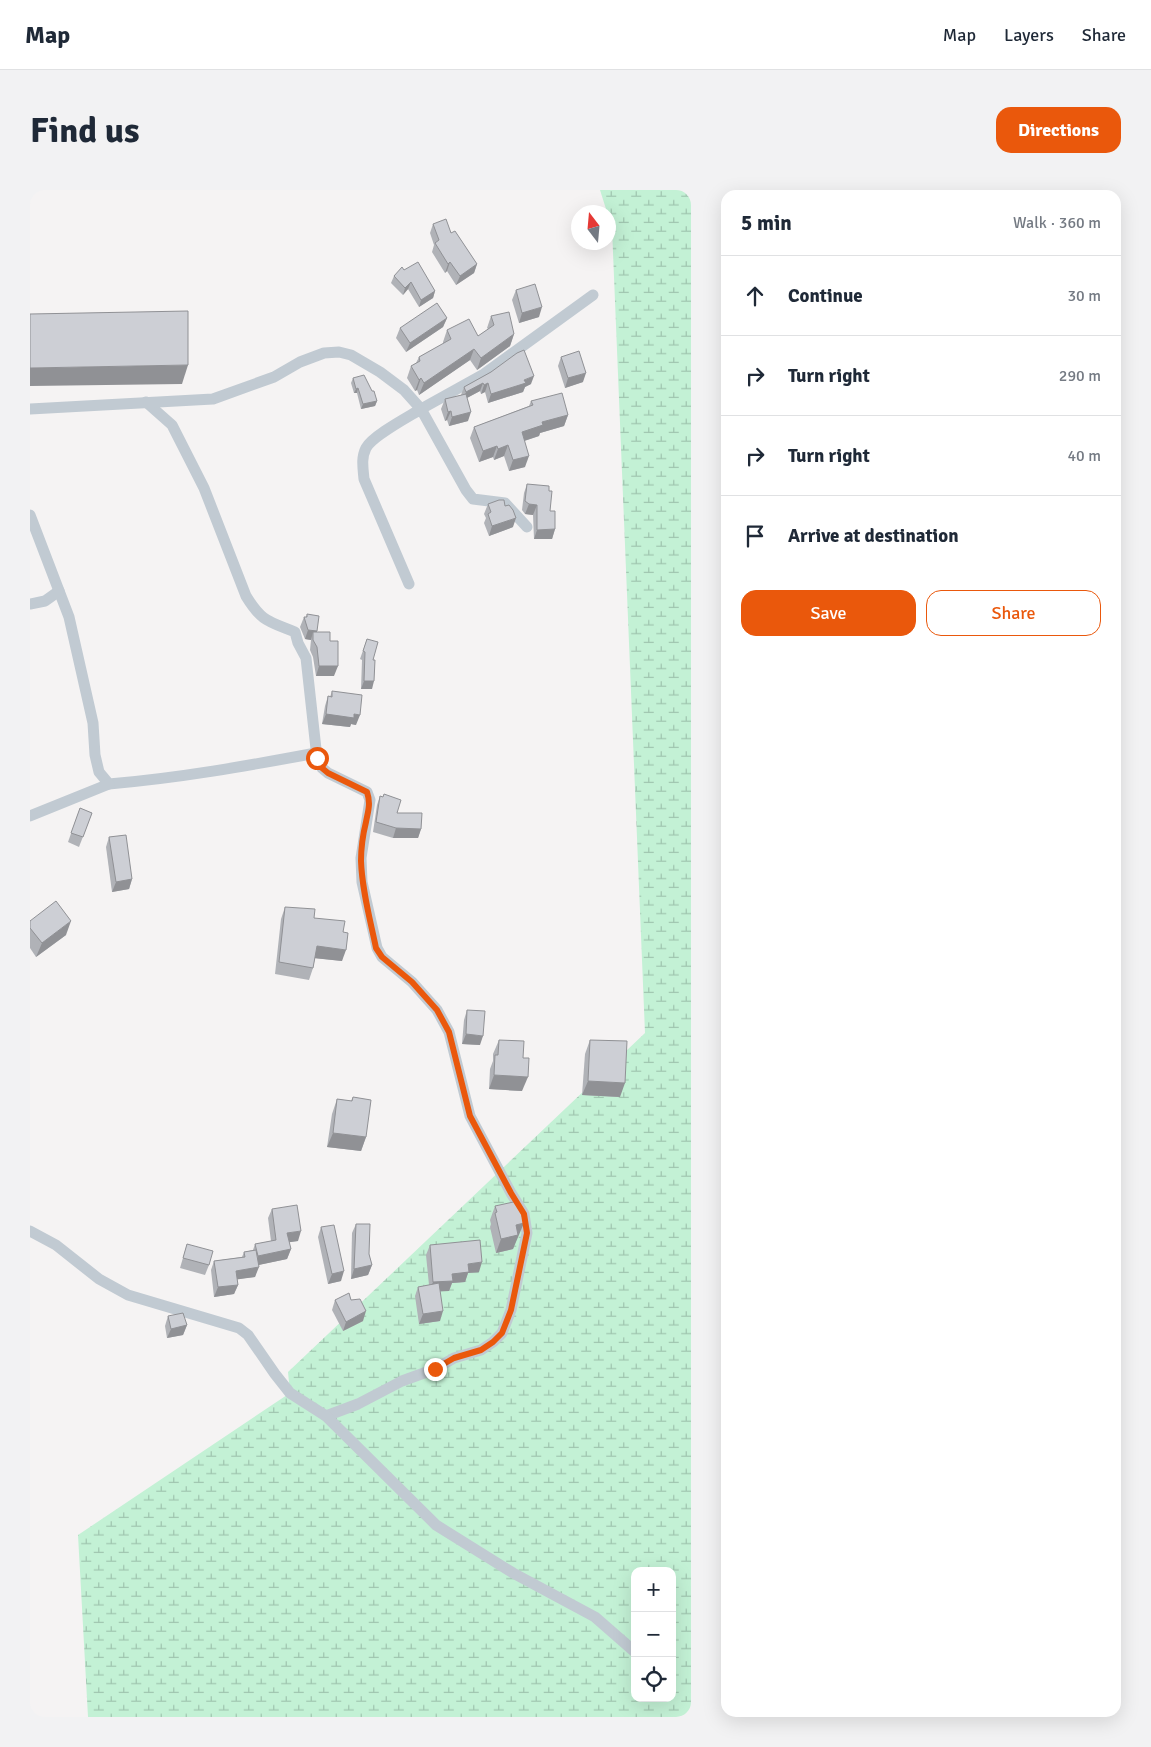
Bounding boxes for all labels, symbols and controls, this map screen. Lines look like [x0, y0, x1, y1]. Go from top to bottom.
text: Map [25, 20, 70, 50]
text: Map [943, 24, 976, 46]
text: Layers [1004, 24, 1054, 46]
text: Share [1082, 24, 1126, 46]
button: Directions [996, 107, 1121, 153]
text: Find us [30, 109, 140, 152]
north arrow [571, 205, 616, 250]
text: 5 min [741, 210, 792, 236]
text: Walk · 360 m [1013, 213, 1101, 233]
icon: ahead [741, 282, 769, 310]
text: Continue [788, 284, 863, 308]
text: 30 m [1067, 286, 1101, 306]
icon: right [741, 362, 769, 390]
text: Turn right [788, 364, 870, 388]
text: 290 m [1059, 366, 1101, 386]
icon: right [741, 442, 769, 470]
text: Turn right [788, 444, 870, 468]
text: 40 m [1067, 446, 1101, 466]
icon: arrive [741, 522, 769, 550]
text: Arrive at destination [788, 524, 959, 548]
button: Save [741, 590, 916, 636]
button: Share [926, 590, 1101, 636]
route start [306, 747, 329, 770]
route end [424, 1358, 447, 1381]
map controls [631, 1567, 676, 1702]
button: + [631, 1567, 676, 1612]
button: − [631, 1612, 676, 1657]
button: locate [631, 1657, 676, 1702]

